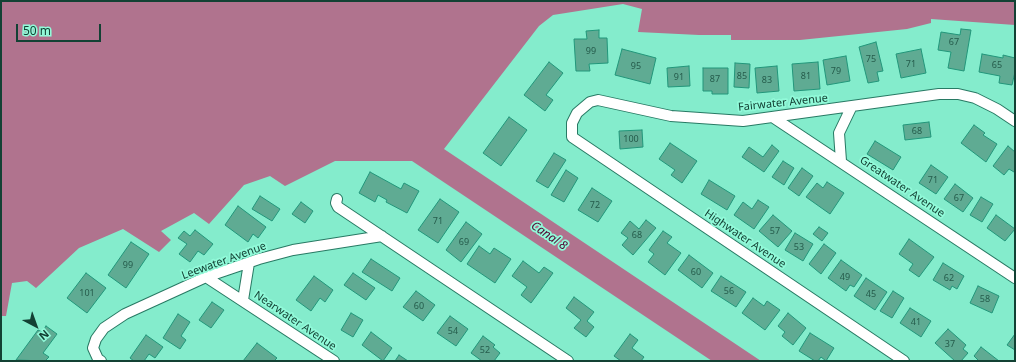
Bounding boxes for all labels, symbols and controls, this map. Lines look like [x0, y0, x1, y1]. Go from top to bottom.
scale bar [18, 16, 103, 42]
text: 50 m [23, 22, 51, 39]
house number: 67 [949, 37, 959, 47]
house number: 99 [586, 46, 596, 56]
house number: 75 [866, 54, 876, 64]
house number: 71 [906, 59, 916, 69]
house number: 65 [992, 60, 1002, 70]
house number: 95 [631, 61, 641, 71]
house number: 79 [831, 66, 841, 76]
house number: 85 [737, 71, 747, 81]
house number: 81 [801, 71, 811, 81]
house number: 91 [674, 72, 684, 82]
house number: 87 [710, 74, 720, 84]
house number: 83 [762, 75, 772, 85]
street label: Fairwater Avenue [737, 92, 829, 114]
house number: 68 [912, 126, 922, 136]
house number: 100 [623, 134, 639, 144]
street label: Greatwater Avenue [857, 154, 947, 220]
house number: 71 [928, 175, 938, 185]
house number: 67 [954, 193, 964, 203]
house number: 72 [590, 200, 600, 210]
street label: Highwater Avenue [702, 207, 788, 271]
house number: 71 [433, 216, 443, 226]
water label: Canal 8 [528, 219, 570, 253]
house number: 57 [770, 226, 780, 236]
house number: 68 [632, 230, 642, 240]
house number: 69 [459, 237, 469, 247]
street label: Leewater Avenue [180, 240, 268, 282]
house number: 53 [794, 242, 804, 252]
house number: 99 [123, 260, 133, 270]
house number: 60 [691, 267, 701, 277]
house number: 49 [840, 272, 850, 282]
house number: 62 [944, 273, 954, 283]
house number: 56 [724, 286, 734, 296]
house number: 101 [79, 288, 95, 298]
street label: Nearwater Avenue [251, 289, 339, 353]
house number: 45 [866, 289, 876, 299]
house number: 58 [980, 294, 990, 304]
house number: 60 [414, 301, 424, 311]
north arrow [16, 306, 56, 346]
house number: 41 [911, 317, 921, 327]
house number: 54 [448, 326, 458, 336]
text: N [36, 327, 53, 344]
house number: 37 [945, 339, 955, 349]
house number: 52 [480, 345, 490, 355]

